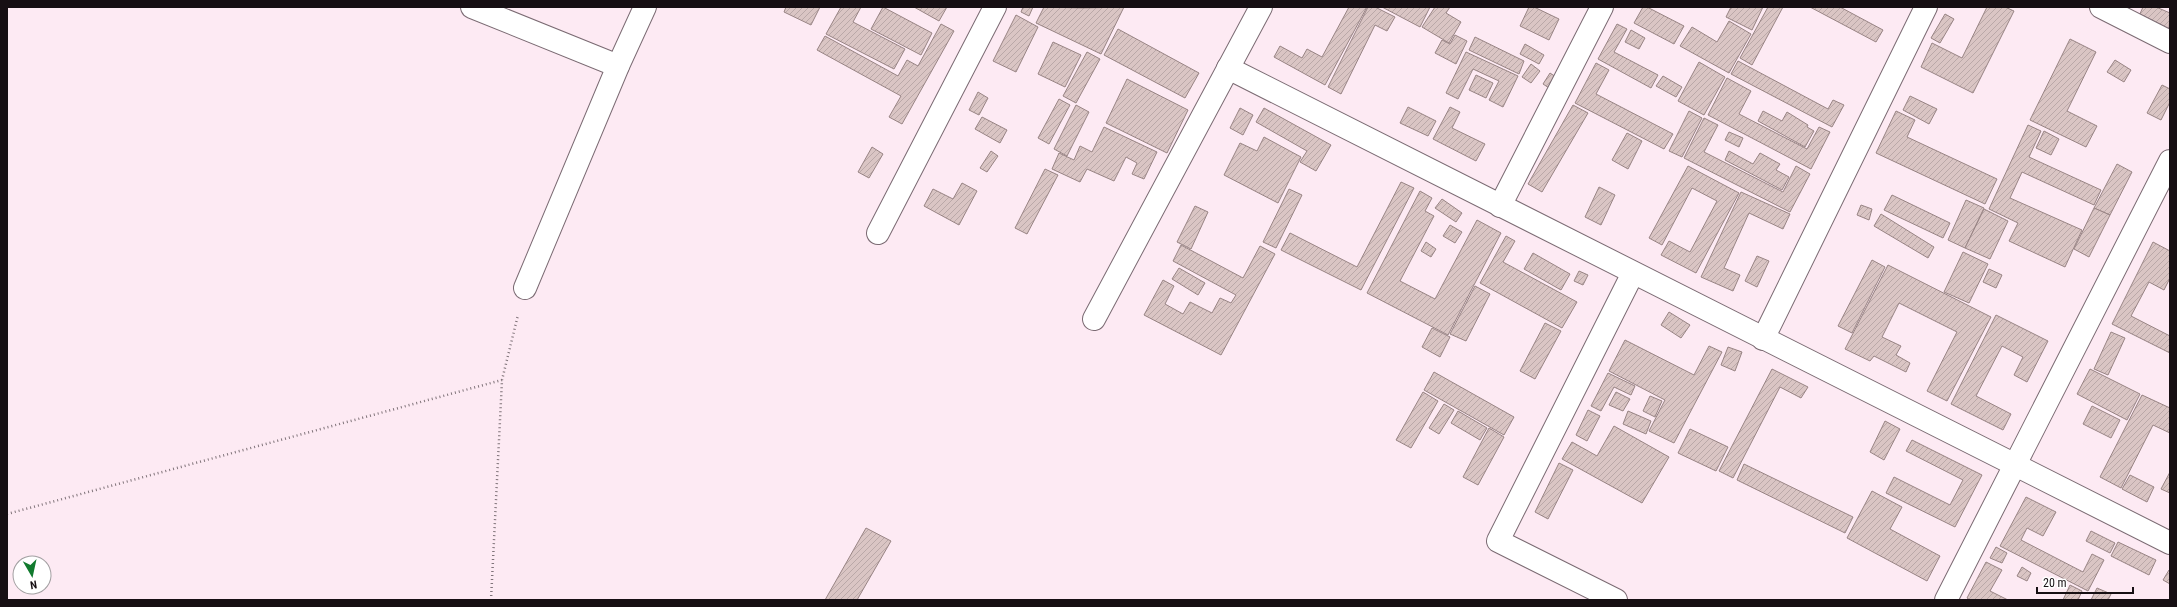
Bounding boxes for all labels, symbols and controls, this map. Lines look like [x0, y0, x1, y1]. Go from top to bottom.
north arrow [12, 555, 52, 595]
scale bar [2037, 569, 2133, 595]
text: 20 m [2043, 576, 2067, 590]
text: N [29, 577, 38, 591]

